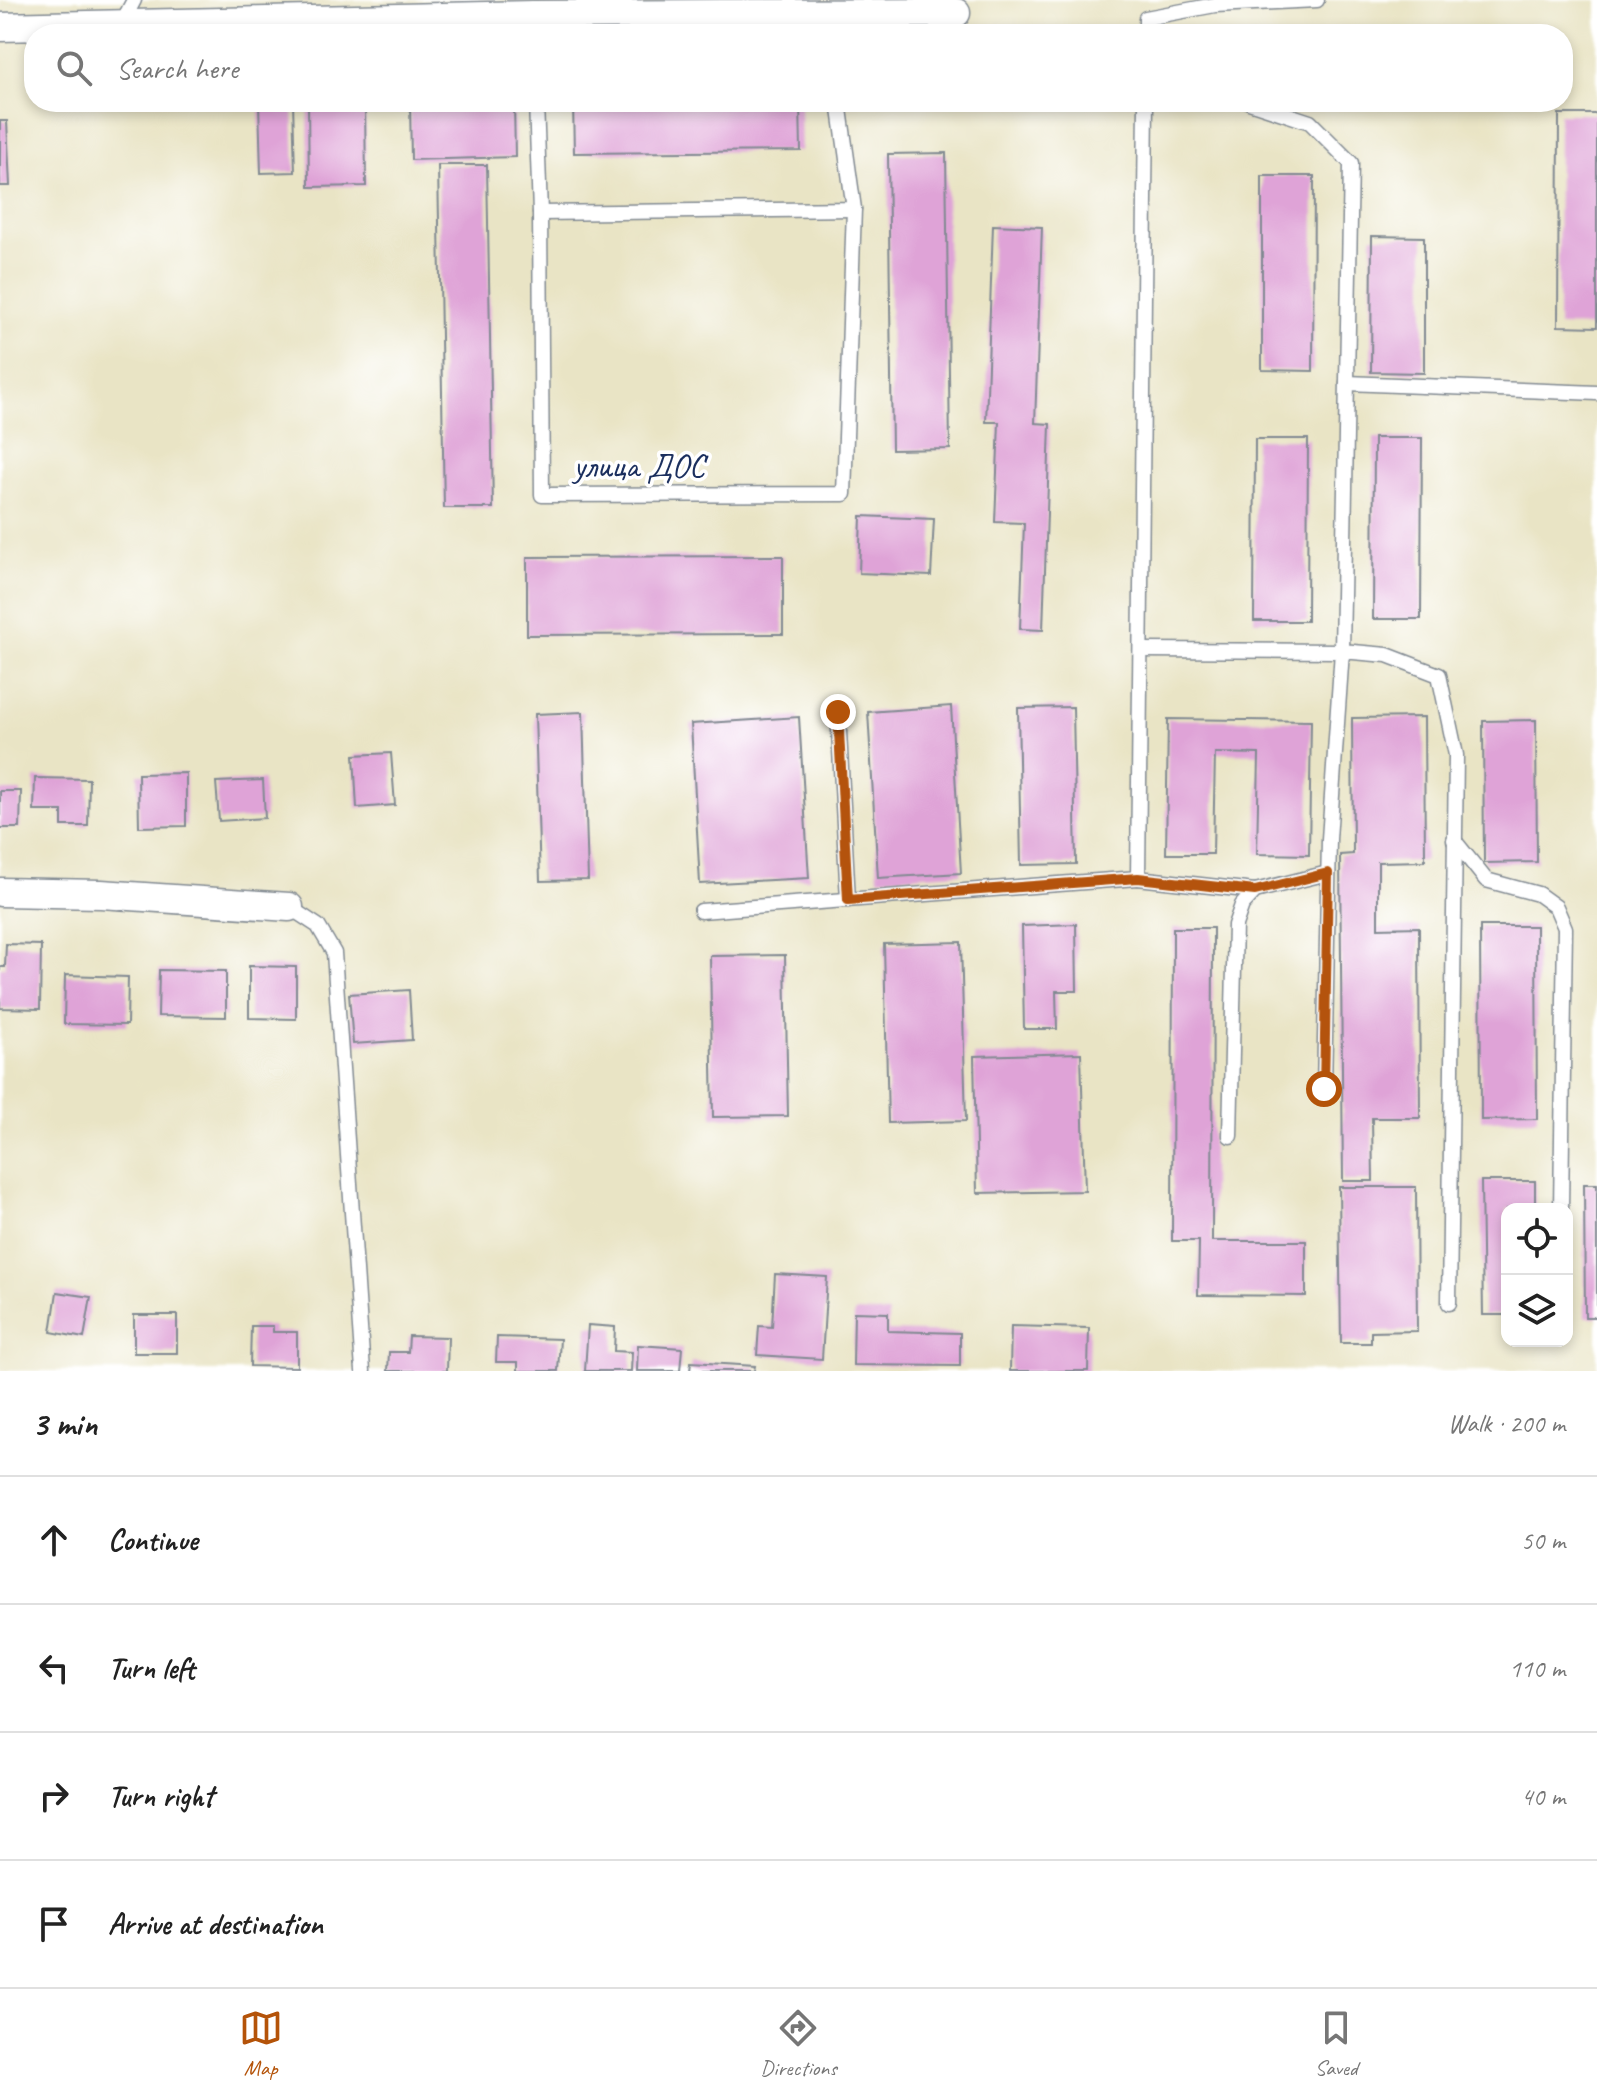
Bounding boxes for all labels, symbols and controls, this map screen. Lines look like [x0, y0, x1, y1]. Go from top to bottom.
search box [24, 24, 1573, 112]
icon: search [52, 46, 96, 90]
text: Search here [116, 49, 238, 87]
street label: улица ДОС [571, 444, 709, 487]
route end [820, 694, 856, 730]
route start [1306, 1071, 1342, 1107]
map controls [1501, 1203, 1573, 1347]
button: locate [1501, 1203, 1573, 1275]
button: layers [1501, 1275, 1573, 1347]
text: 3 min [32, 1402, 97, 1445]
text: Walk · 200 m [1448, 1407, 1565, 1440]
icon: ahead [32, 1518, 76, 1562]
text: Continue [108, 1521, 198, 1559]
text: 50 m [1521, 1524, 1565, 1557]
icon: left [32, 1646, 76, 1690]
text: Turn left [108, 1649, 195, 1687]
text: 110 m [1509, 1652, 1565, 1685]
icon: right [32, 1774, 76, 1818]
text: Turn right [108, 1777, 213, 1815]
text: 40 m [1521, 1780, 1565, 1813]
icon: arrive [32, 1902, 76, 1946]
text: Arrive at destination [108, 1905, 323, 1943]
tab: Map [239, 2006, 283, 2082]
tab: Directions [760, 2006, 837, 2082]
tab: Saved [1314, 2006, 1358, 2082]

